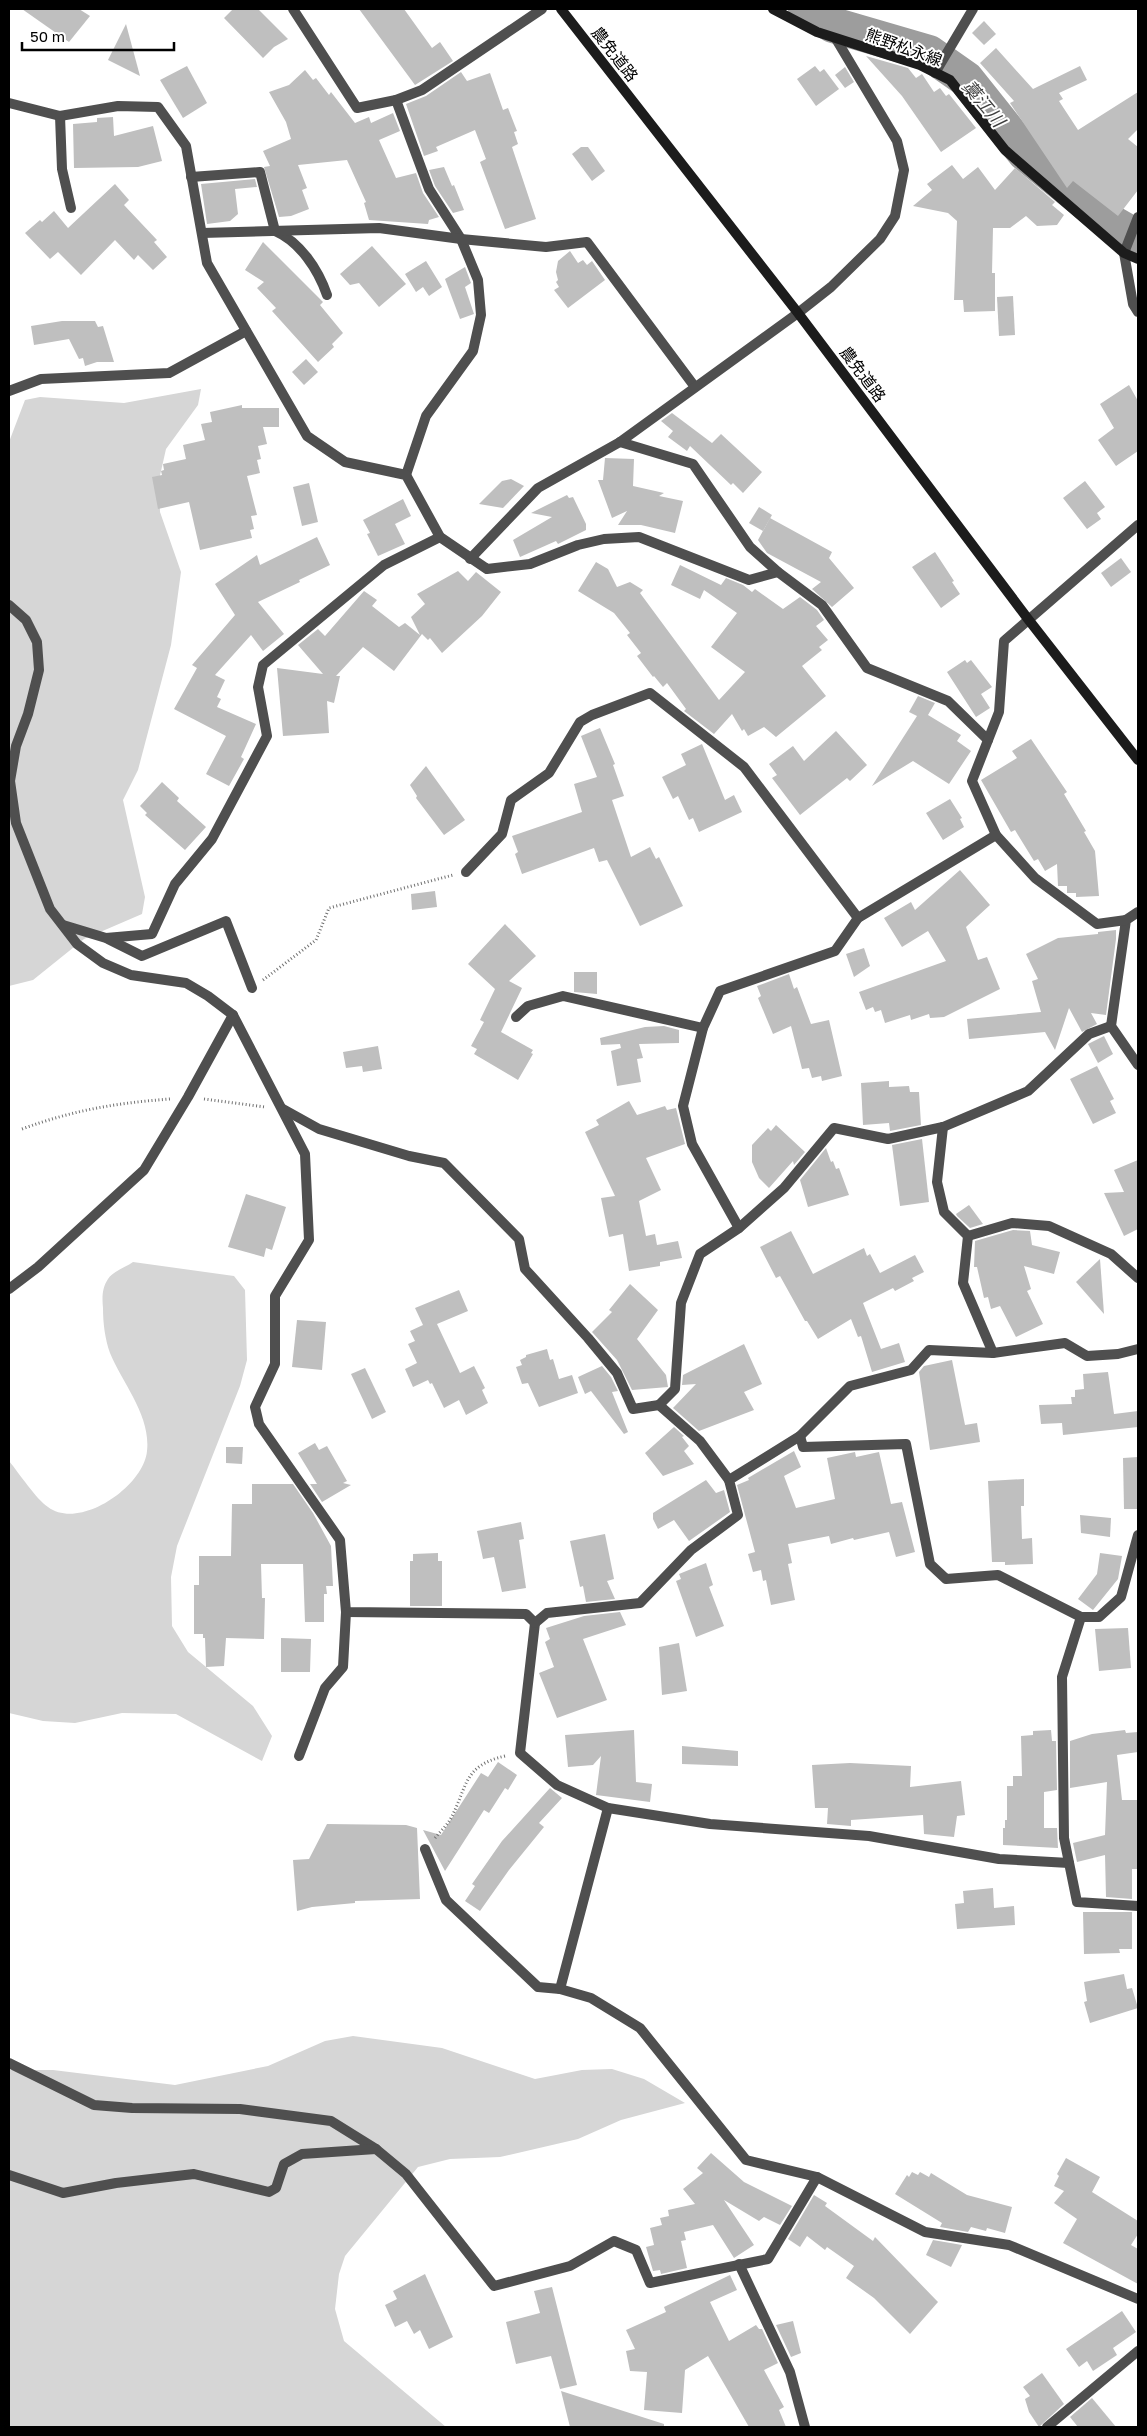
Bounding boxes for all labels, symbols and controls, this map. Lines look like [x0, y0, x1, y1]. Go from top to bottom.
scale bar [22, 20, 175, 52]
street label: 農免道路 [587, 23, 643, 85]
street label: 熊野松永線 [863, 24, 945, 70]
text: 50 m [30, 27, 65, 45]
water label: 藁江川 [958, 75, 1011, 132]
street label: 農免道路 [836, 342, 890, 406]

